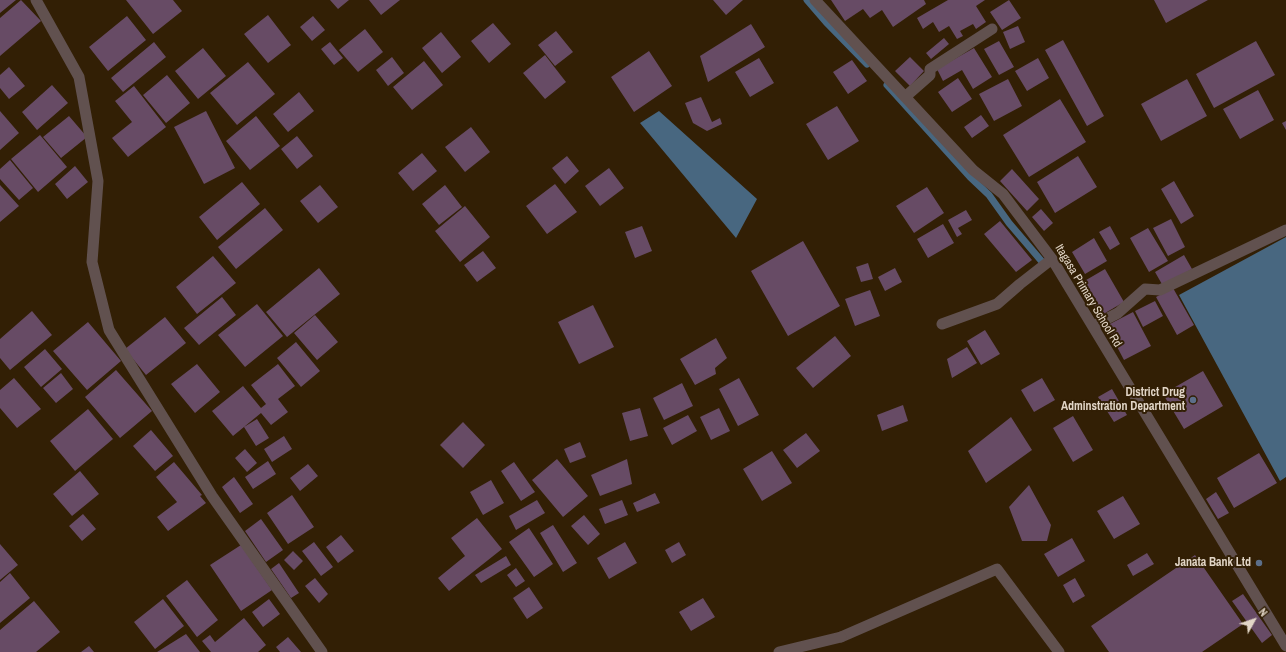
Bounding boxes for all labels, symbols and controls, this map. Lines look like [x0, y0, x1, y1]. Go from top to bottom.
street label: Itagasa Primary School Rd [1052, 242, 1124, 350]
place label: District Drug Adminstration Department [1061, 386, 1185, 414]
marker: District Drug Adminstration Department [1188, 395, 1198, 405]
place label: Janata Bank Ltd [1175, 556, 1251, 570]
marker: Janata Bank Ltd [1254, 558, 1264, 568]
north arrow [1234, 600, 1274, 640]
text: N [1256, 605, 1271, 619]

